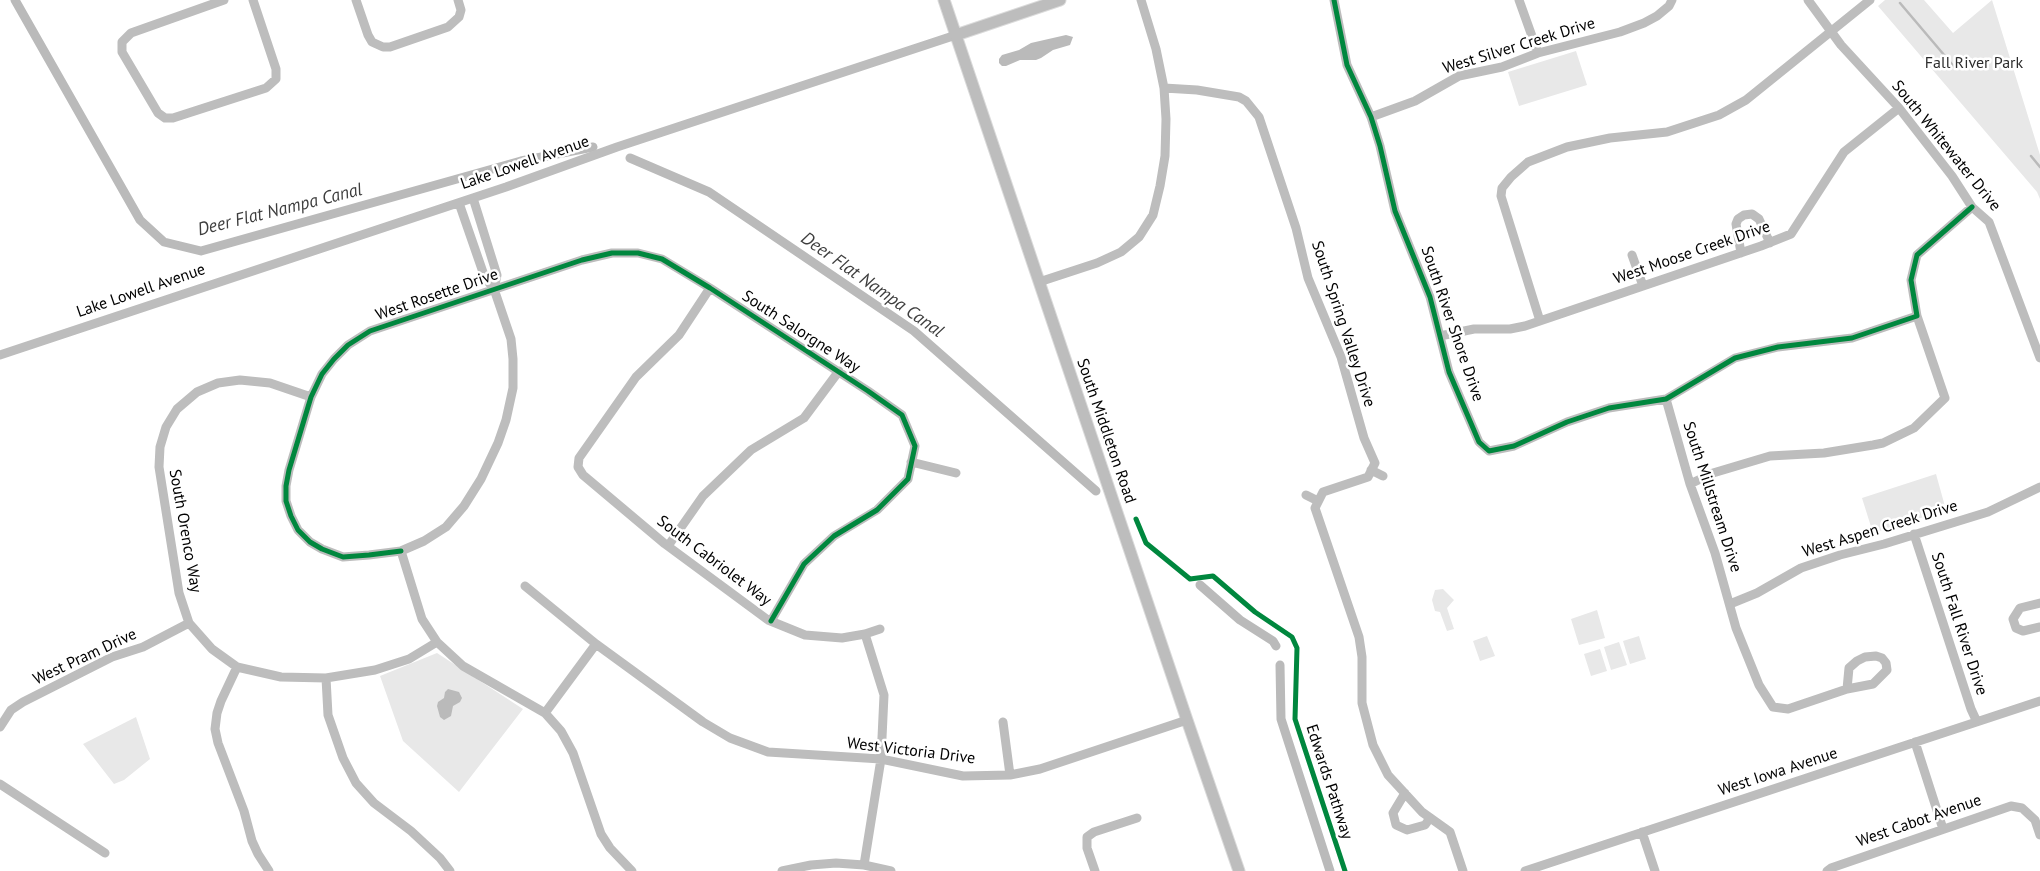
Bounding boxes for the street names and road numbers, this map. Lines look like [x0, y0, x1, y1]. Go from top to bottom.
street label: West Silver Creek Drive [1441, 14, 1597, 78]
street label: South Whitewater Drive [1887, 77, 2005, 215]
street label: Lake Lowell Avenue [458, 132, 592, 194]
street label: West Moose Creek Drive [1611, 217, 1773, 289]
street label: South Spring Valley Drive [1307, 238, 1379, 410]
street label: South River Shore Drive [1416, 244, 1488, 404]
street label: Lake Lowell Avenue [74, 260, 208, 322]
street label: West Rosette Drive [373, 265, 501, 325]
street label: South Salorgne Way [738, 287, 864, 377]
street label: South Middleton Road [1072, 356, 1140, 506]
street label: South Millstream Drive [1679, 419, 1745, 575]
street label: South Orenco Way [165, 468, 205, 594]
street label: West Aspen Creek Drive [1800, 496, 1960, 562]
street label: South Cabriolet Way [653, 512, 775, 610]
street label: South Fall River Drive [1927, 550, 1991, 698]
street label: West Pram Drive [30, 625, 140, 689]
street label: Edwards Pathway [1301, 722, 1357, 842]
street label: West Victoria Drive [846, 734, 976, 768]
street label: West Iowa Avenue [1716, 744, 1840, 800]
street label: West Cabot Avenue [1854, 791, 1984, 851]

